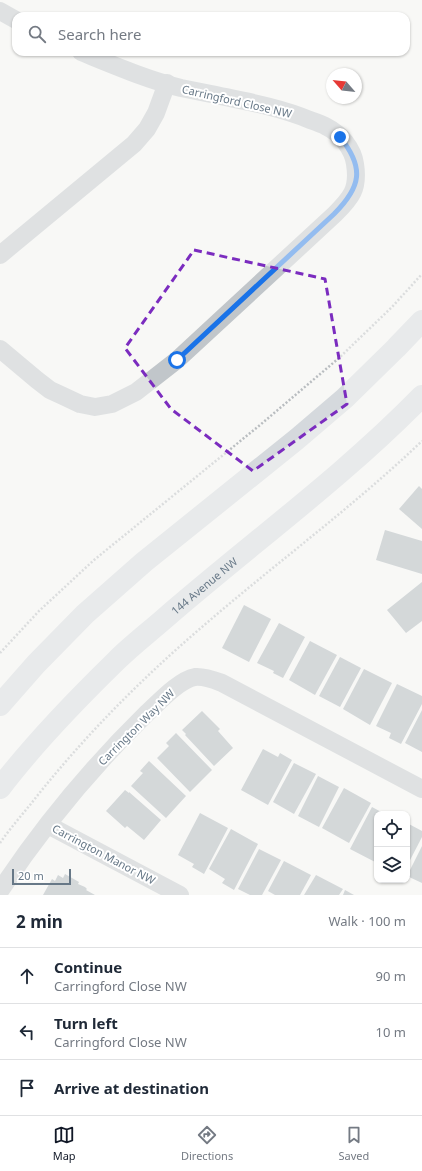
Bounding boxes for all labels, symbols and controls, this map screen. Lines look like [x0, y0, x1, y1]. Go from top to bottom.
search box [12, 12, 410, 56]
icon: search [26, 23, 48, 45]
text: Search here [58, 24, 141, 44]
north arrow [326, 68, 362, 104]
street label: Carringford Close NW [181, 81, 294, 121]
route end [331, 128, 349, 146]
route start [168, 351, 186, 369]
street label: 144 Avenue NW [167, 553, 241, 617]
street label: Carrington Way NW [95, 685, 178, 768]
map controls [374, 811, 410, 883]
button: locate [374, 811, 410, 847]
street label: Carrington Manor NW [50, 821, 159, 888]
button: layers [374, 847, 410, 883]
scale bar [12, 867, 71, 886]
text: 20 m [18, 868, 44, 883]
text: 2 min [16, 910, 63, 933]
text: Walk · 100 m [328, 912, 406, 930]
text: Continue [54, 957, 122, 977]
icon: ahead [16, 965, 38, 987]
text: 90 m [376, 967, 406, 985]
text: Carringford Close NW [54, 977, 187, 995]
text: Turn left [54, 1013, 118, 1033]
icon: left [16, 1021, 38, 1043]
text: 10 m [376, 1023, 406, 1041]
text: Carringford Close NW [54, 1033, 187, 1051]
icon: arrive [16, 1077, 38, 1099]
text: Arrive at destination [54, 1078, 209, 1098]
tab: Map [53, 1124, 76, 1163]
tab: Directions [181, 1124, 233, 1163]
tab: Saved [339, 1124, 369, 1163]

